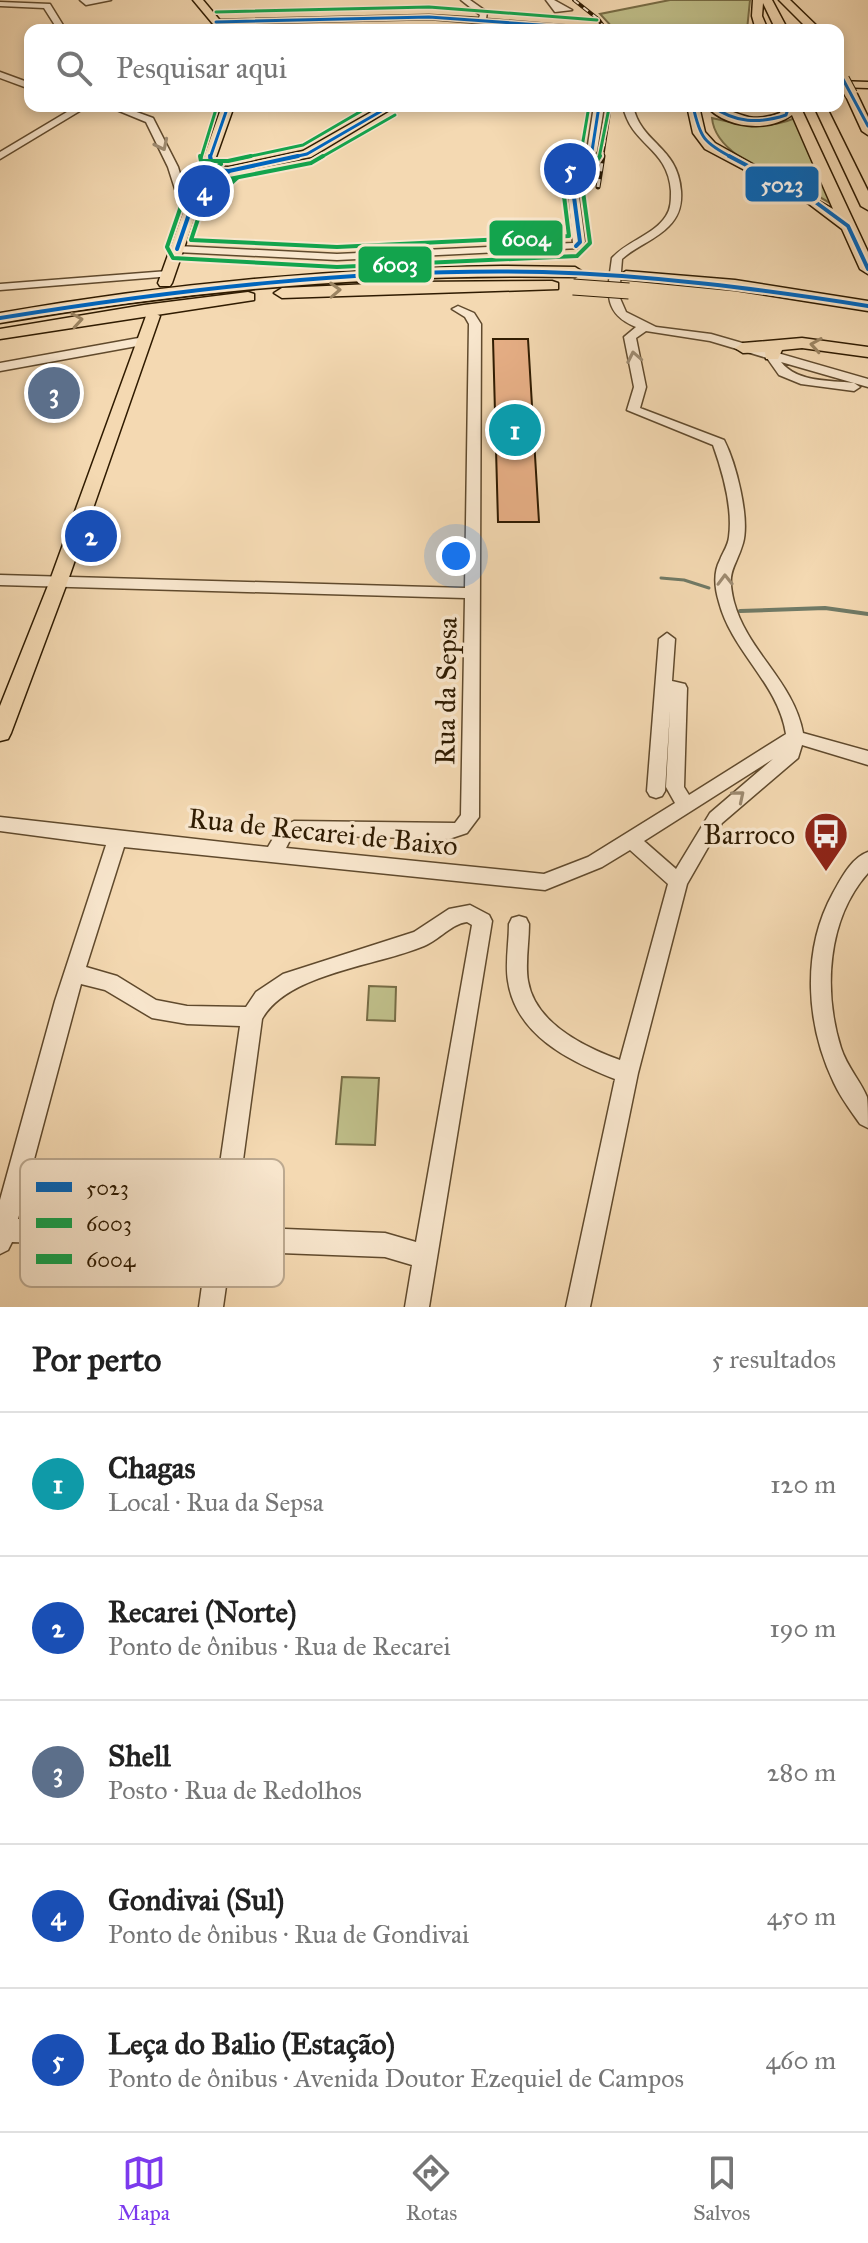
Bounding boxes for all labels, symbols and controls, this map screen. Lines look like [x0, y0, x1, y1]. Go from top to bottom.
search box [24, 24, 844, 112]
icon: search [52, 46, 96, 90]
text: Pesquisar aqui [116, 50, 287, 86]
one-way arrow [152, 137, 167, 152]
pin: 5 [544, 139, 596, 199]
pin: 4 [178, 161, 230, 221]
line badge: 5023 [744, 165, 820, 203]
text: 5023 [761, 171, 803, 198]
line badge: 6004 [488, 219, 564, 257]
text: 6004 [501, 225, 552, 252]
line badge: 6003 [357, 245, 433, 284]
text: 6003 [372, 251, 418, 278]
one-way arrow [329, 282, 342, 299]
one-way arrow [70, 313, 84, 330]
one-way arrow [810, 338, 823, 355]
one-way arrow [626, 351, 643, 365]
pin: 3 [28, 363, 80, 423]
pin: 1 [489, 400, 541, 460]
pin: 2 [65, 506, 117, 566]
your location [436, 536, 476, 576]
one-way arrow [717, 573, 734, 585]
street label: Rua da Sepsa [427, 617, 465, 765]
one-way arrow [730, 791, 745, 806]
street label: Rua de Recarei de Baixo [187, 800, 459, 864]
bus stop icon: Barroco [802, 810, 850, 873]
place label: Barroco [703, 817, 795, 852]
legend [20, 1159, 284, 1287]
text: 5023 [86, 1174, 129, 1201]
text: 6003 [86, 1210, 132, 1237]
text: 6004 [86, 1246, 136, 1273]
text: Por perto [32, 1339, 161, 1380]
text: 5 resultados [712, 1343, 836, 1375]
text: Chagas [108, 1450, 195, 1486]
text: 1 [53, 1468, 63, 1500]
text: 120 m [770, 1468, 836, 1500]
text: Local · Rua da Sepsa [108, 1486, 324, 1518]
text: Recarei (Norte) [108, 1594, 297, 1630]
text: 2 [52, 1612, 64, 1644]
text: 190 m [769, 1612, 836, 1644]
text: Ponto de ônibus · Rua de Recarei [108, 1630, 451, 1662]
text: Shell [108, 1738, 171, 1774]
text: 3 [53, 1756, 63, 1788]
text: 280 m [767, 1756, 836, 1788]
text: Posto · Rua de Redolhos [108, 1774, 362, 1806]
text: Gondivai (Sul) [108, 1882, 284, 1918]
text: 4 [51, 1900, 65, 1932]
text: 450 m [767, 1900, 836, 1932]
text: Ponto de ônibus · Rua de Gondivai [108, 1918, 469, 1950]
text: Leça do Balio (Estação) [108, 2026, 395, 2062]
text: 5 [52, 2044, 64, 2076]
text: 460 m [766, 2044, 836, 2076]
text: Ponto de ônibus · Avenida Doutor Ezequiel de Campos [108, 2062, 684, 2094]
tab: Mapa [118, 2151, 170, 2226]
tab: Rotas [406, 2151, 457, 2226]
tab: Salvos [693, 2151, 750, 2226]

